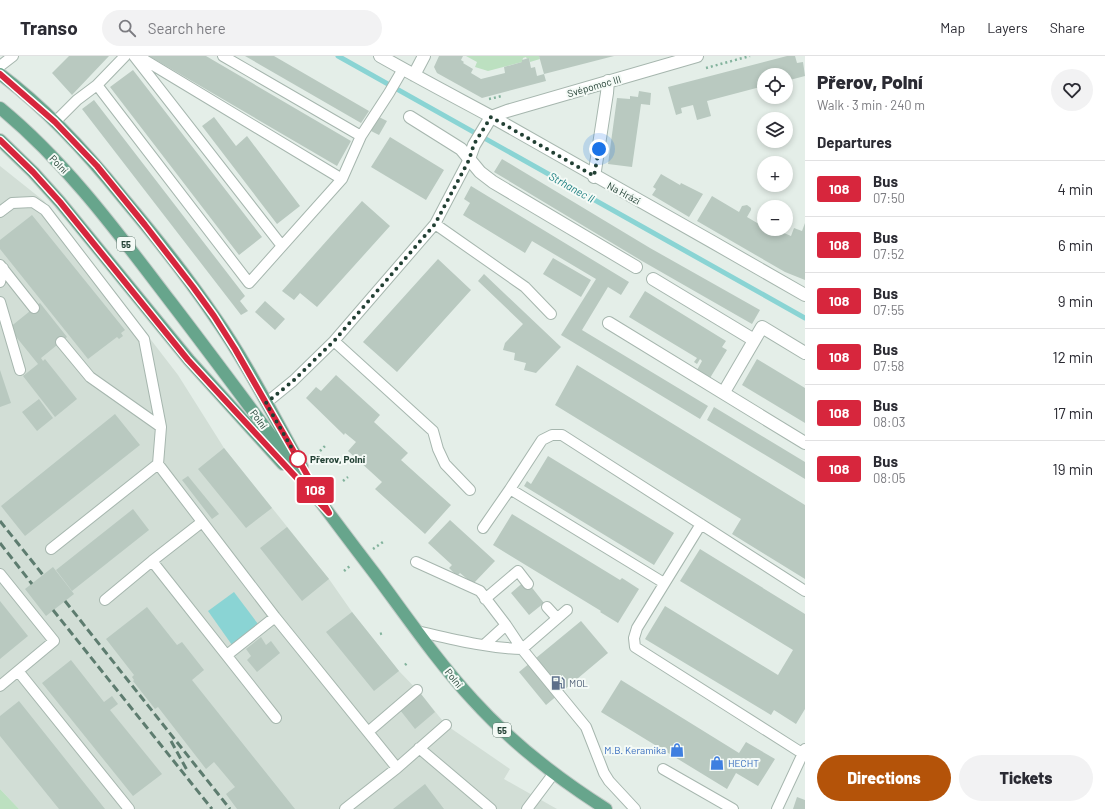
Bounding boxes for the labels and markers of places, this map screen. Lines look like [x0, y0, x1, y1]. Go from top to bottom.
marker: Přerov, Polní [289, 450, 307, 468]
place label: Přerov, Polní [310, 453, 366, 465]
fuel station icon: MOL [550, 675, 566, 691]
place label: MOL [569, 677, 588, 689]
shop icon: M.B. Keramika [669, 742, 685, 758]
place label: M.B. Keramika [604, 744, 666, 756]
shop icon: HECHT [709, 755, 725, 771]
place label: HECHT [728, 757, 759, 769]

